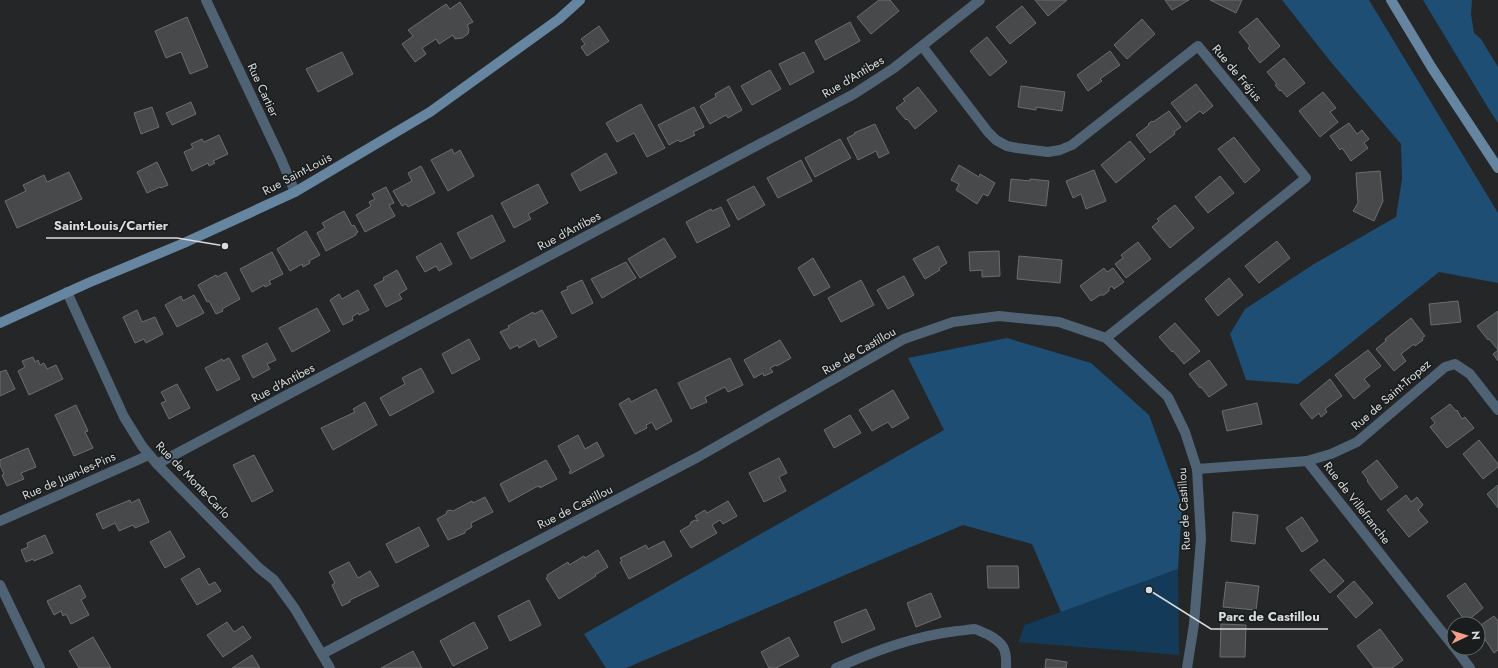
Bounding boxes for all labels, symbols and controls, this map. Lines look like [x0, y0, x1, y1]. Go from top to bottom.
street label: Rue de Fréjus [1208, 41, 1266, 106]
street label: Rue d'Antibes [819, 51, 887, 103]
street label: Rue Cartier [243, 60, 284, 121]
street label: Rue Saint-Louis [259, 148, 335, 200]
street label: Rue d'Antibes [534, 207, 604, 255]
callout: Saint-Louis/Cartier [46, 213, 177, 238]
text: Saint-Louis/Cartier [54, 216, 169, 235]
street label: Rue de Castillou [819, 323, 899, 379]
street label: Rue de Saint-Tropez [1347, 355, 1435, 435]
street label: Rue d'Antibes [248, 359, 318, 407]
street label: Rue de Monte-Carlo [151, 437, 235, 523]
street label: Rue de Juan-les-Pins [20, 447, 119, 505]
street label: Rue de Villefranche [1319, 458, 1395, 548]
street label: Rue de Castillou [1173, 467, 1195, 551]
street label: Rue de Castillou [534, 480, 616, 534]
callout: Parc de Castillou [1211, 604, 1328, 629]
text: Parc de Castillou [1218, 607, 1320, 626]
north arrow [1446, 616, 1486, 656]
text: N [1468, 630, 1484, 640]

